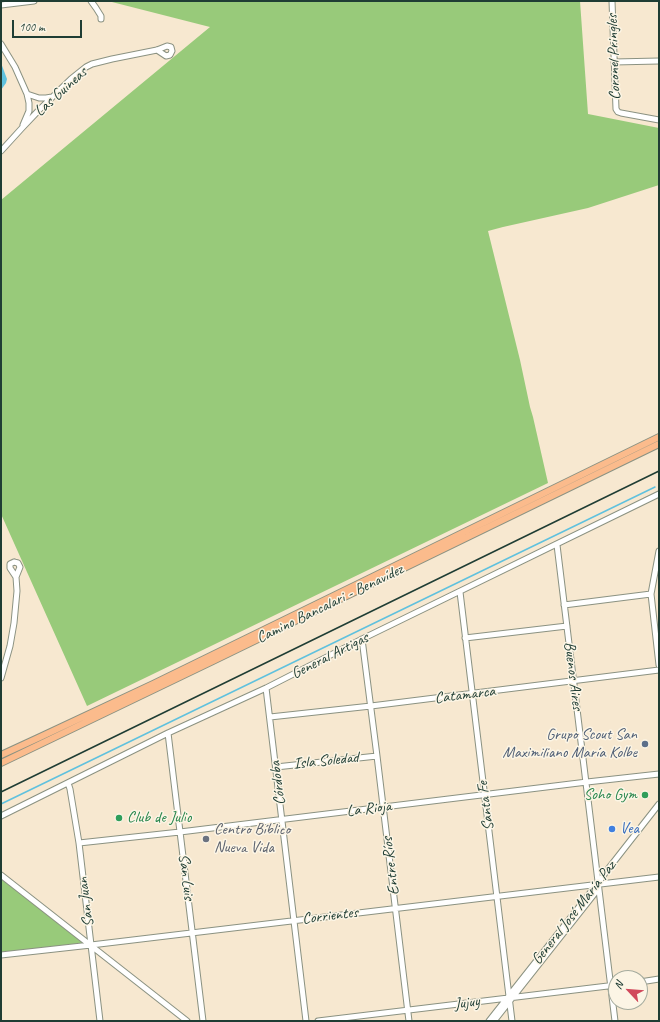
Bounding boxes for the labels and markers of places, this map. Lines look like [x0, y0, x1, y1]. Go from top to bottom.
place label: Grupo Scout San Maximiliano María Kolbe [503, 725, 637, 763]
marker: Grupo Scout San Maximiliano María Kolbe [640, 739, 650, 749]
place label: Soho Gym [584, 785, 637, 805]
marker: Soho Gym [640, 790, 650, 800]
place label: Club de Julio [127, 808, 191, 828]
marker: Club de Julio [114, 813, 124, 823]
place label: Vea [620, 819, 639, 839]
place label: Centro Bíblico Nueva Vida [214, 820, 290, 858]
marker: Vea [607, 824, 617, 834]
marker: Centro Bíblico Nueva Vida [201, 834, 211, 844]

